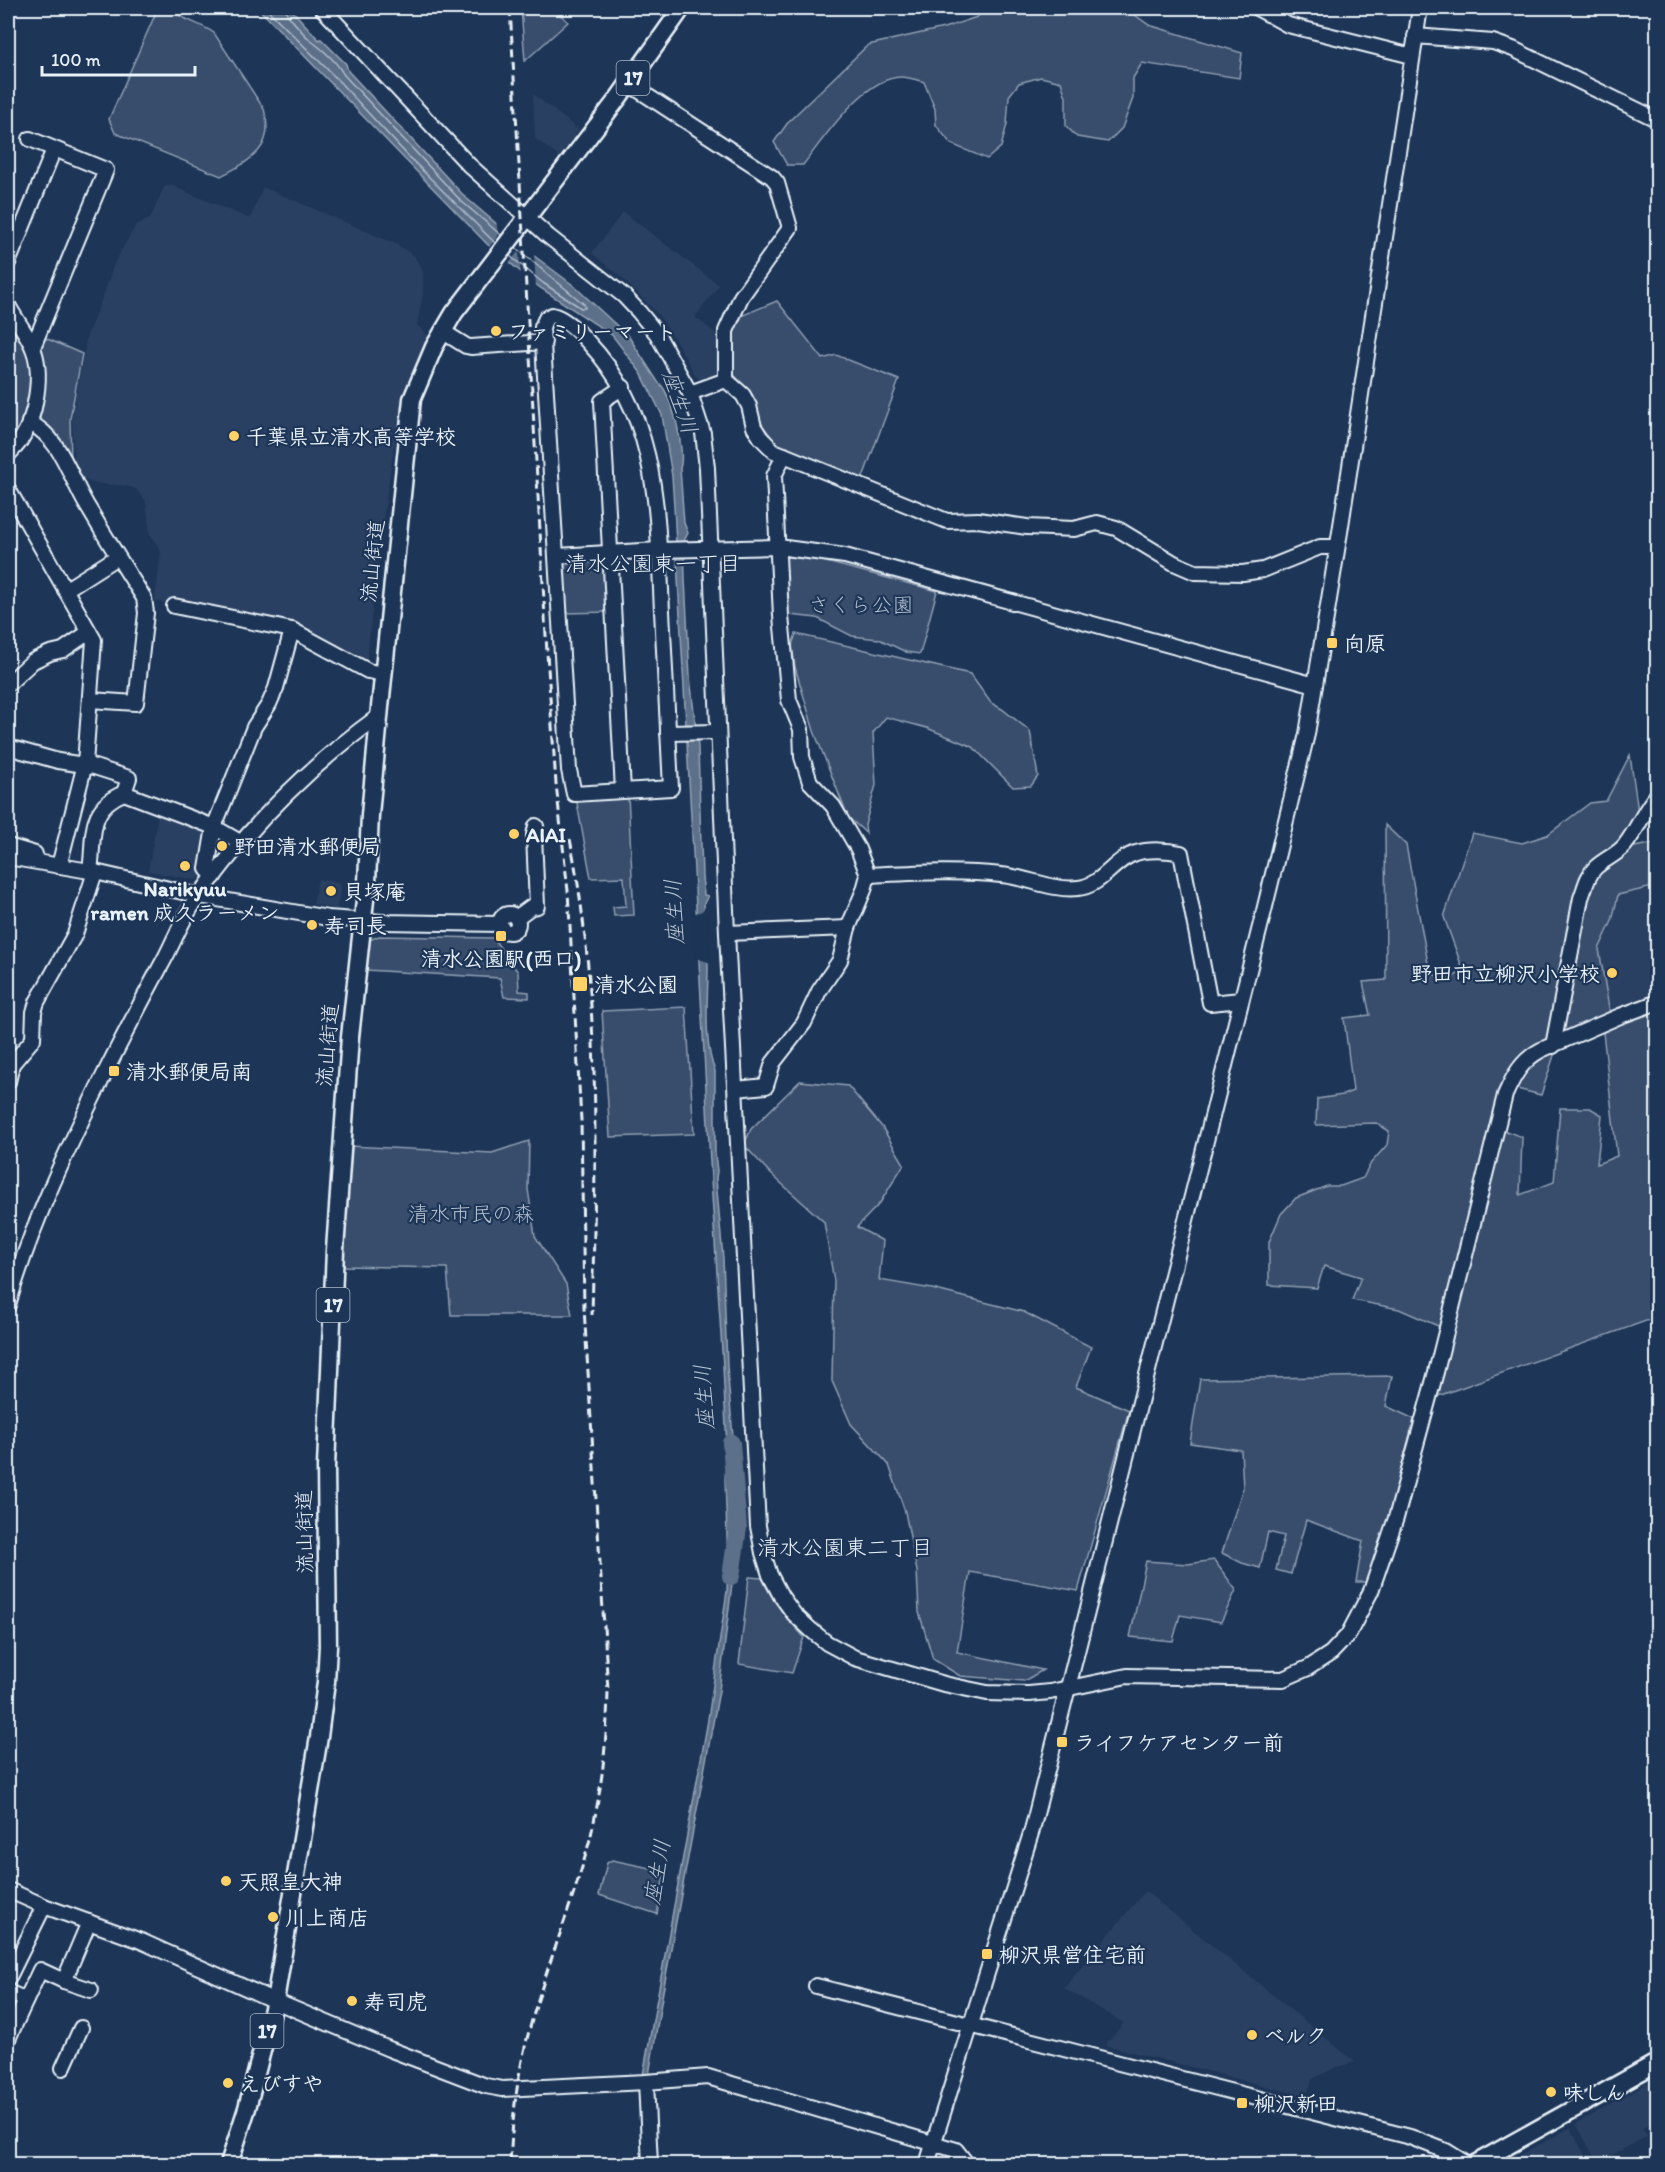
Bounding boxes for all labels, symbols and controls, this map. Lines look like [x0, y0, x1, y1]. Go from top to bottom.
scale bar [42, 39, 195, 77]
text: 100 m [51, 49, 101, 71]
road number: 17 [616, 61, 650, 95]
place label: ファミリーマート [508, 319, 677, 344]
marker: ファミリーマート [489, 324, 503, 338]
water label: 座生川 [656, 366, 704, 438]
place label: 千葉県立清水高等学校 [246, 424, 456, 449]
marker: 千葉県立清水高等学校 [227, 429, 241, 443]
street label: 流山街道 [355, 518, 389, 604]
district label: 清水公園東一丁目 [565, 550, 741, 577]
park label: さくら公園 [809, 592, 914, 617]
place label: 向原 [1344, 631, 1386, 656]
marker: 向原 [1325, 636, 1339, 650]
place label: AIAI [525, 822, 566, 847]
marker: AIAI [507, 827, 521, 841]
place label: 野田清水郵便局 [234, 834, 381, 859]
marker: 野田清水郵便局 [215, 839, 229, 853]
marker: Narikyuu ramen 成久ラーメン [178, 859, 192, 873]
place label: Narikyuu ramen 成久ラーメン [91, 876, 279, 925]
water label: 座生川 [659, 878, 689, 946]
place label: 貝塚庵 [343, 879, 406, 904]
marker: 貝塚庵 [324, 884, 338, 898]
place label: 寿司長 [324, 913, 387, 938]
marker: 寿司長 [305, 918, 319, 932]
marker: 清水公園駅(西口) [494, 929, 508, 943]
place label: 清水公園駅(西口) [421, 946, 581, 972]
place label: 野田市立柳沢小学校 [1411, 961, 1600, 986]
marker: 野田市立柳沢小学校 [1605, 966, 1619, 980]
place label: 清水公園 [594, 972, 678, 997]
marker: 清水公園 [571, 975, 589, 993]
street label: 流山街道 [311, 1002, 343, 1088]
place label: 清水郵便局南 [126, 1059, 252, 1084]
marker: 清水郵便局南 [107, 1064, 121, 1078]
park label: 清水市民の森 [408, 1201, 534, 1226]
road number: 17 [316, 1288, 350, 1322]
water label: 座生川 [688, 1363, 720, 1431]
street label: 流山街道 [291, 1490, 317, 1574]
district label: 清水公園東二丁目 [757, 1534, 933, 1561]
place label: ライフケアセンター前 [1074, 1730, 1284, 1755]
marker: ライフケアセンター前 [1055, 1735, 1069, 1749]
water label: 座生川 [638, 1837, 676, 1907]
place label: 天照皇大神 [238, 1869, 343, 1894]
marker: 天照皇大神 [219, 1874, 233, 1888]
place label: 川上商店 [285, 1905, 369, 1930]
marker: 川上商店 [266, 1910, 280, 1924]
place label: 柳沢県営住宅前 [999, 1942, 1146, 1967]
marker: 柳沢県営住宅前 [980, 1947, 994, 1961]
place label: 寿司虎 [364, 1989, 427, 2014]
marker: 寿司虎 [345, 1994, 359, 2008]
road number: 17 [250, 2014, 284, 2048]
place label: ベルク [1264, 2023, 1327, 2048]
marker: ベルク [1245, 2028, 1259, 2042]
place label: えびすや [240, 2071, 324, 2096]
marker: えびすや [221, 2076, 235, 2090]
place label: 味しん [1563, 2080, 1626, 2105]
marker: 味しん [1544, 2085, 1558, 2099]
place label: 柳沢新田 [1254, 2091, 1338, 2116]
marker: 柳沢新田 [1235, 2096, 1249, 2110]

